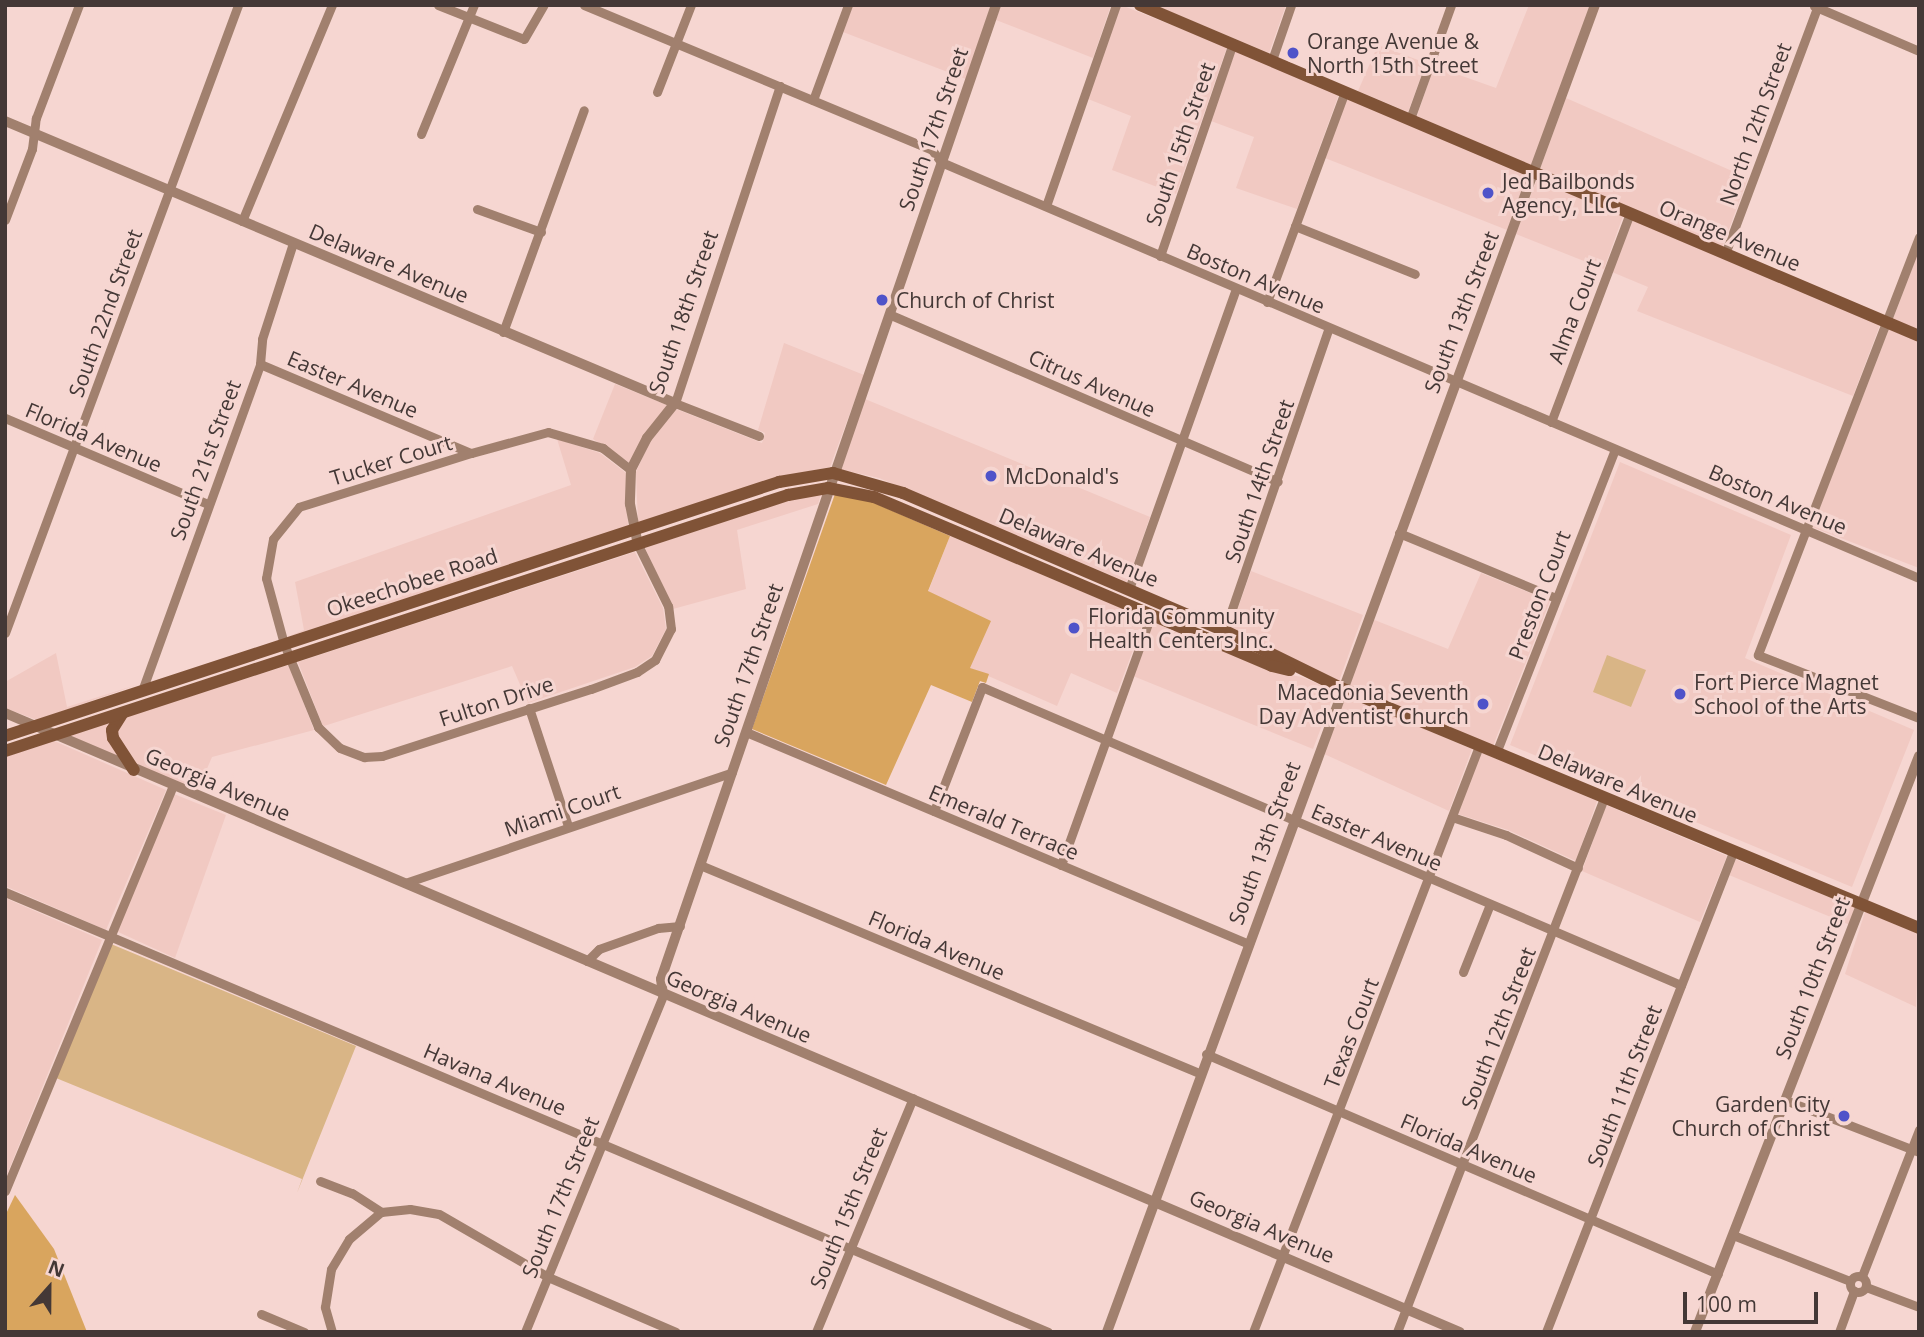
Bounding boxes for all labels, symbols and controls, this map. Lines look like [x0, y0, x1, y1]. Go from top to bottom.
place label: Orange Avenue & North 15th Street [1307, 28, 1479, 78]
street label: North 12th Street [1714, 39, 1796, 209]
street label: South 17th Street [893, 44, 973, 214]
marker: Orange Avenue & North 15th Street [1285, 45, 1301, 61]
street label: South 15th Street [1140, 59, 1220, 229]
place label: Jed Bailbonds Agency, LLC [1502, 168, 1635, 218]
marker: Jed Bailbonds Agency, LLC [1480, 185, 1496, 201]
street label: Orange Avenue [1655, 194, 1805, 276]
street label: Delaware Avenue [305, 218, 473, 308]
street label: South 22nd Street [63, 226, 147, 400]
street label: South 18th Street [643, 227, 723, 397]
street label: South 13th Street [1419, 228, 1503, 396]
street label: Boston Avenue [1183, 238, 1329, 318]
street label: Alma Court [1543, 255, 1605, 367]
place label: Church of Christ [896, 287, 1055, 313]
marker: Church of Christ [874, 292, 890, 308]
street label: Citrus Avenue [1025, 344, 1159, 422]
street label: Easter Avenue [284, 345, 422, 423]
street label: South 21st Street [164, 377, 246, 543]
street label: South 14th Street [1219, 396, 1299, 566]
street label: Florida Avenue [22, 397, 166, 477]
street label: Tucker Court [327, 430, 455, 490]
street label: Boston Avenue [1705, 459, 1851, 539]
place label: McDonald's [1005, 463, 1119, 489]
marker: McDonald's [983, 468, 999, 484]
street label: Delaware Avenue [995, 502, 1163, 592]
street label: Preston Court [1503, 527, 1575, 663]
street label: Okeechobee Road [323, 542, 501, 622]
street label: South 17th Street [708, 580, 788, 750]
place label: Florida Community Health Centers Inc. [1088, 603, 1274, 653]
marker: Florida Community Health Centers Inc. [1066, 620, 1082, 636]
place label: Fort Pierce Magnet School of the Arts [1694, 669, 1879, 719]
street label: Fulton Drive [436, 671, 556, 731]
place label: Macedonia Seventh Day Adventist Church [1259, 679, 1469, 729]
marker: Fort Pierce Magnet School of the Arts [1672, 686, 1688, 702]
marker: Macedonia Seventh Day Adventist Church [1475, 696, 1491, 712]
street label: Delaware Avenue [1534, 738, 1702, 828]
street label: Georgia Avenue [142, 742, 294, 826]
street label: South 13th Street [1223, 758, 1305, 928]
street label: Miami Court [501, 778, 623, 842]
street label: Emerald Terrace [925, 779, 1083, 865]
street label: Easter Avenue [1308, 798, 1446, 876]
street label: South 10th Street [1770, 894, 1854, 1062]
street label: Florida Avenue [865, 905, 1009, 985]
street label: South 12th Street [1456, 944, 1540, 1112]
street label: Georgia Avenue [663, 964, 815, 1048]
street label: Texas Court [1318, 974, 1384, 1092]
street label: South 11th Street [1582, 1002, 1666, 1170]
street label: Havana Avenue [420, 1038, 570, 1120]
place label: Garden City Church of Christ [1671, 1091, 1830, 1141]
street label: Florida Avenue [1397, 1108, 1541, 1188]
marker: Garden City Church of Christ [1836, 1108, 1852, 1124]
street label: South 17th Street [516, 1113, 604, 1281]
street label: South 15th Street [804, 1124, 892, 1292]
street label: Georgia Avenue [1186, 1184, 1338, 1268]
north arrow [14, 1253, 84, 1323]
text: N [45, 1253, 68, 1283]
scale bar [1686, 1278, 1821, 1322]
text: 100 m [1696, 1290, 1757, 1318]

